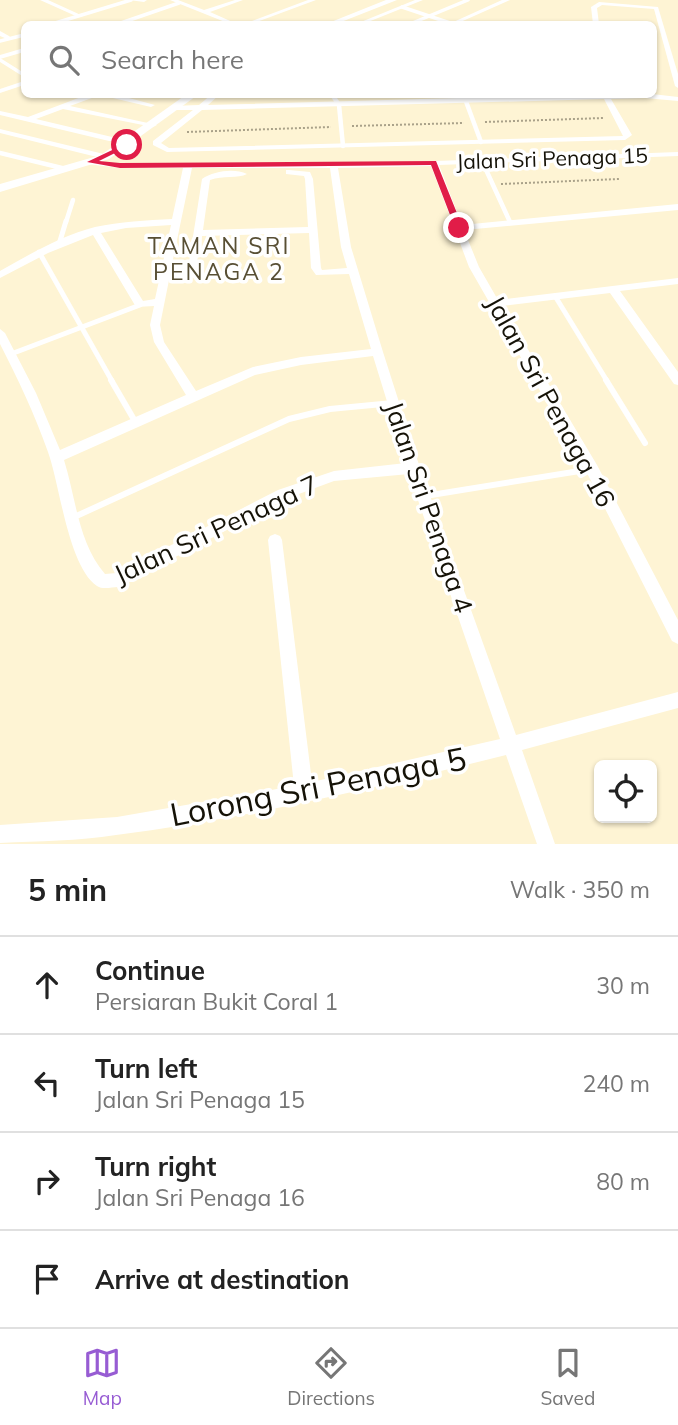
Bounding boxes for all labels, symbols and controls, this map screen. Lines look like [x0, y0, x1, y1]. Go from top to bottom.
search box [21, 21, 657, 98]
icon: search [45, 41, 83, 79]
text: Search here [101, 43, 244, 76]
route start [111, 129, 142, 160]
street label: Jalan Sri Penaga 15 [456, 142, 648, 174]
route end [443, 212, 474, 243]
district label: TAMAN SRI PENAGA 2 [147, 231, 291, 286]
street label: Jalan Sri Penaga 16 [479, 289, 623, 513]
street label: Jalan Sri Penaga 4 [377, 397, 481, 617]
street label: Jalan Sri Penaga 7 [109, 467, 323, 591]
street label: Lorong Sri Penaga 5 [167, 738, 469, 834]
map controls [594, 760, 657, 823]
button: locate [594, 760, 657, 823]
text: 5 min [28, 871, 107, 909]
text: Walk · 350 m [510, 875, 650, 904]
text: Continue [95, 954, 205, 987]
icon: ahead [28, 966, 66, 1004]
text: 30 m [596, 971, 650, 1000]
text: Persiaran Bukit Coral 1 [95, 987, 338, 1016]
text: Turn left [95, 1052, 197, 1085]
icon: left [28, 1064, 66, 1102]
text: 240 m [582, 1069, 650, 1098]
text: Jalan Sri Penaga 15 [95, 1085, 305, 1114]
text: Turn right [95, 1150, 216, 1183]
icon: right [28, 1162, 66, 1200]
text: 80 m [596, 1167, 650, 1196]
text: Jalan Sri Penaga 16 [95, 1183, 305, 1212]
icon: arrive [28, 1260, 66, 1298]
text: Arrive at destination [95, 1263, 350, 1296]
tab: Map [83, 1344, 122, 1410]
tab: Directions [287, 1344, 375, 1410]
tab: Saved [540, 1344, 595, 1410]

